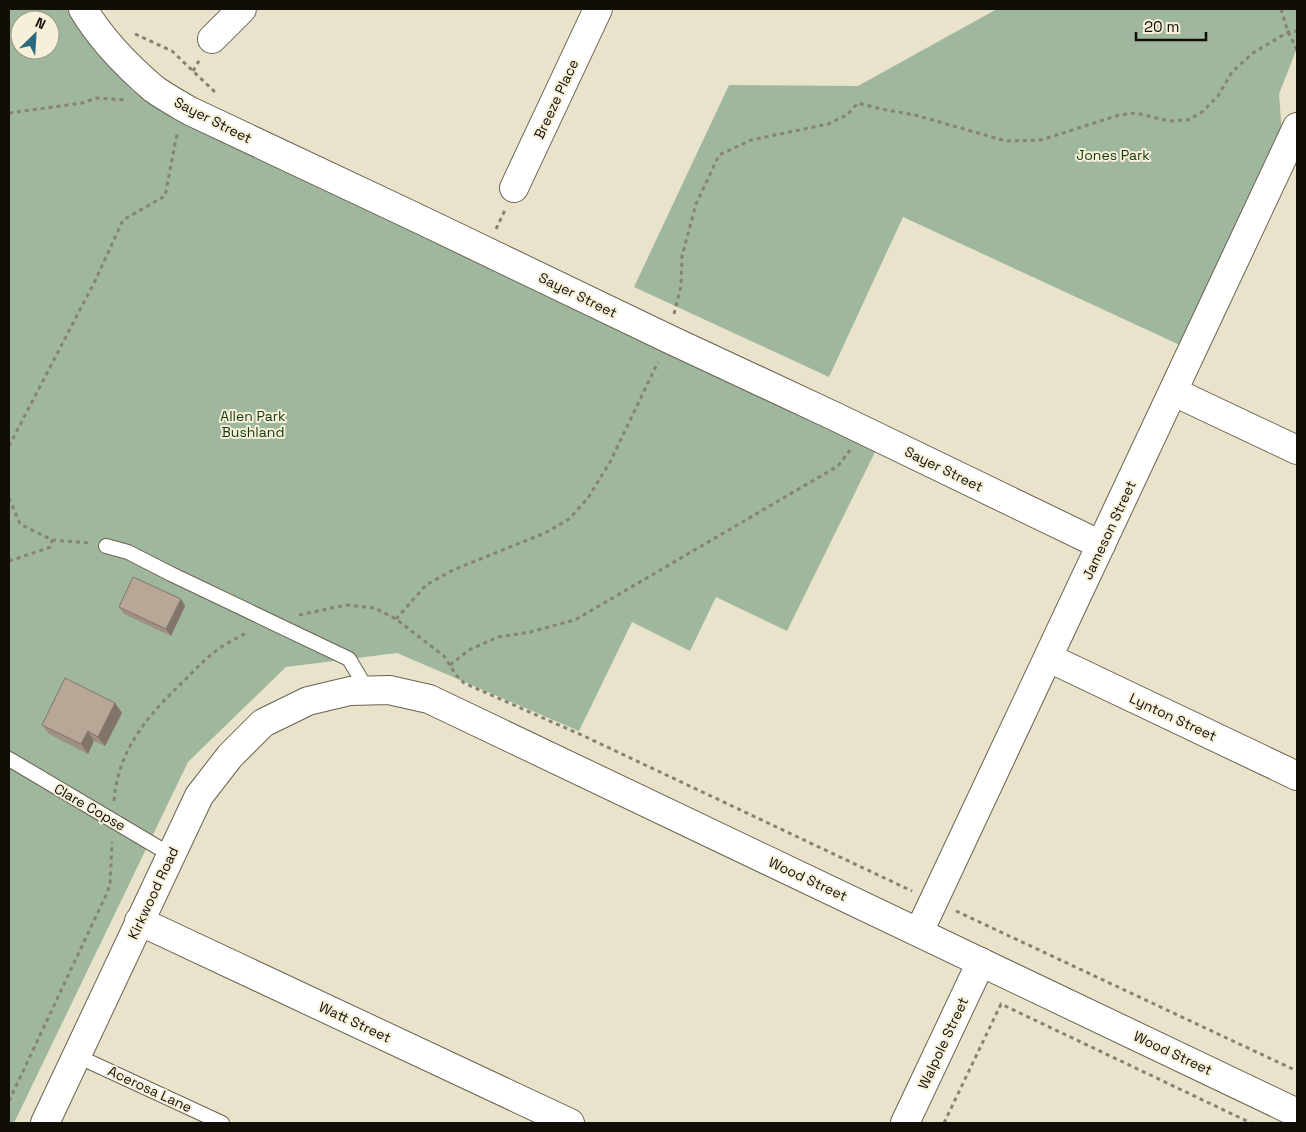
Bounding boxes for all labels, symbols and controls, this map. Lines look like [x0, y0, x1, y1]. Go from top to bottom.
north arrow [10, 10, 60, 60]
scale bar [1136, 10, 1206, 42]
text: N [32, 13, 49, 33]
text: 20 m [1144, 17, 1179, 36]
street label: Breeze Place [530, 56, 582, 142]
street label: Sayer Street [171, 93, 255, 147]
park label: Jones Park [1076, 146, 1150, 164]
street label: Sayer Street [536, 268, 620, 322]
park label: Allen Park Bushland [220, 407, 286, 441]
street label: Sayer Street [902, 442, 986, 496]
street label: Jameson Street [1078, 478, 1140, 582]
street label: Lynton Street [1126, 689, 1220, 745]
street label: Clare Copse [51, 779, 129, 835]
street label: Kirkwood Road [124, 844, 182, 942]
street label: Wood Street [766, 853, 850, 905]
street label: Walpole Street [914, 994, 972, 1092]
street label: Watt Street [316, 997, 394, 1047]
street label: Wood Street [1131, 1027, 1215, 1079]
street label: Acerosa Lane [105, 1062, 195, 1116]

